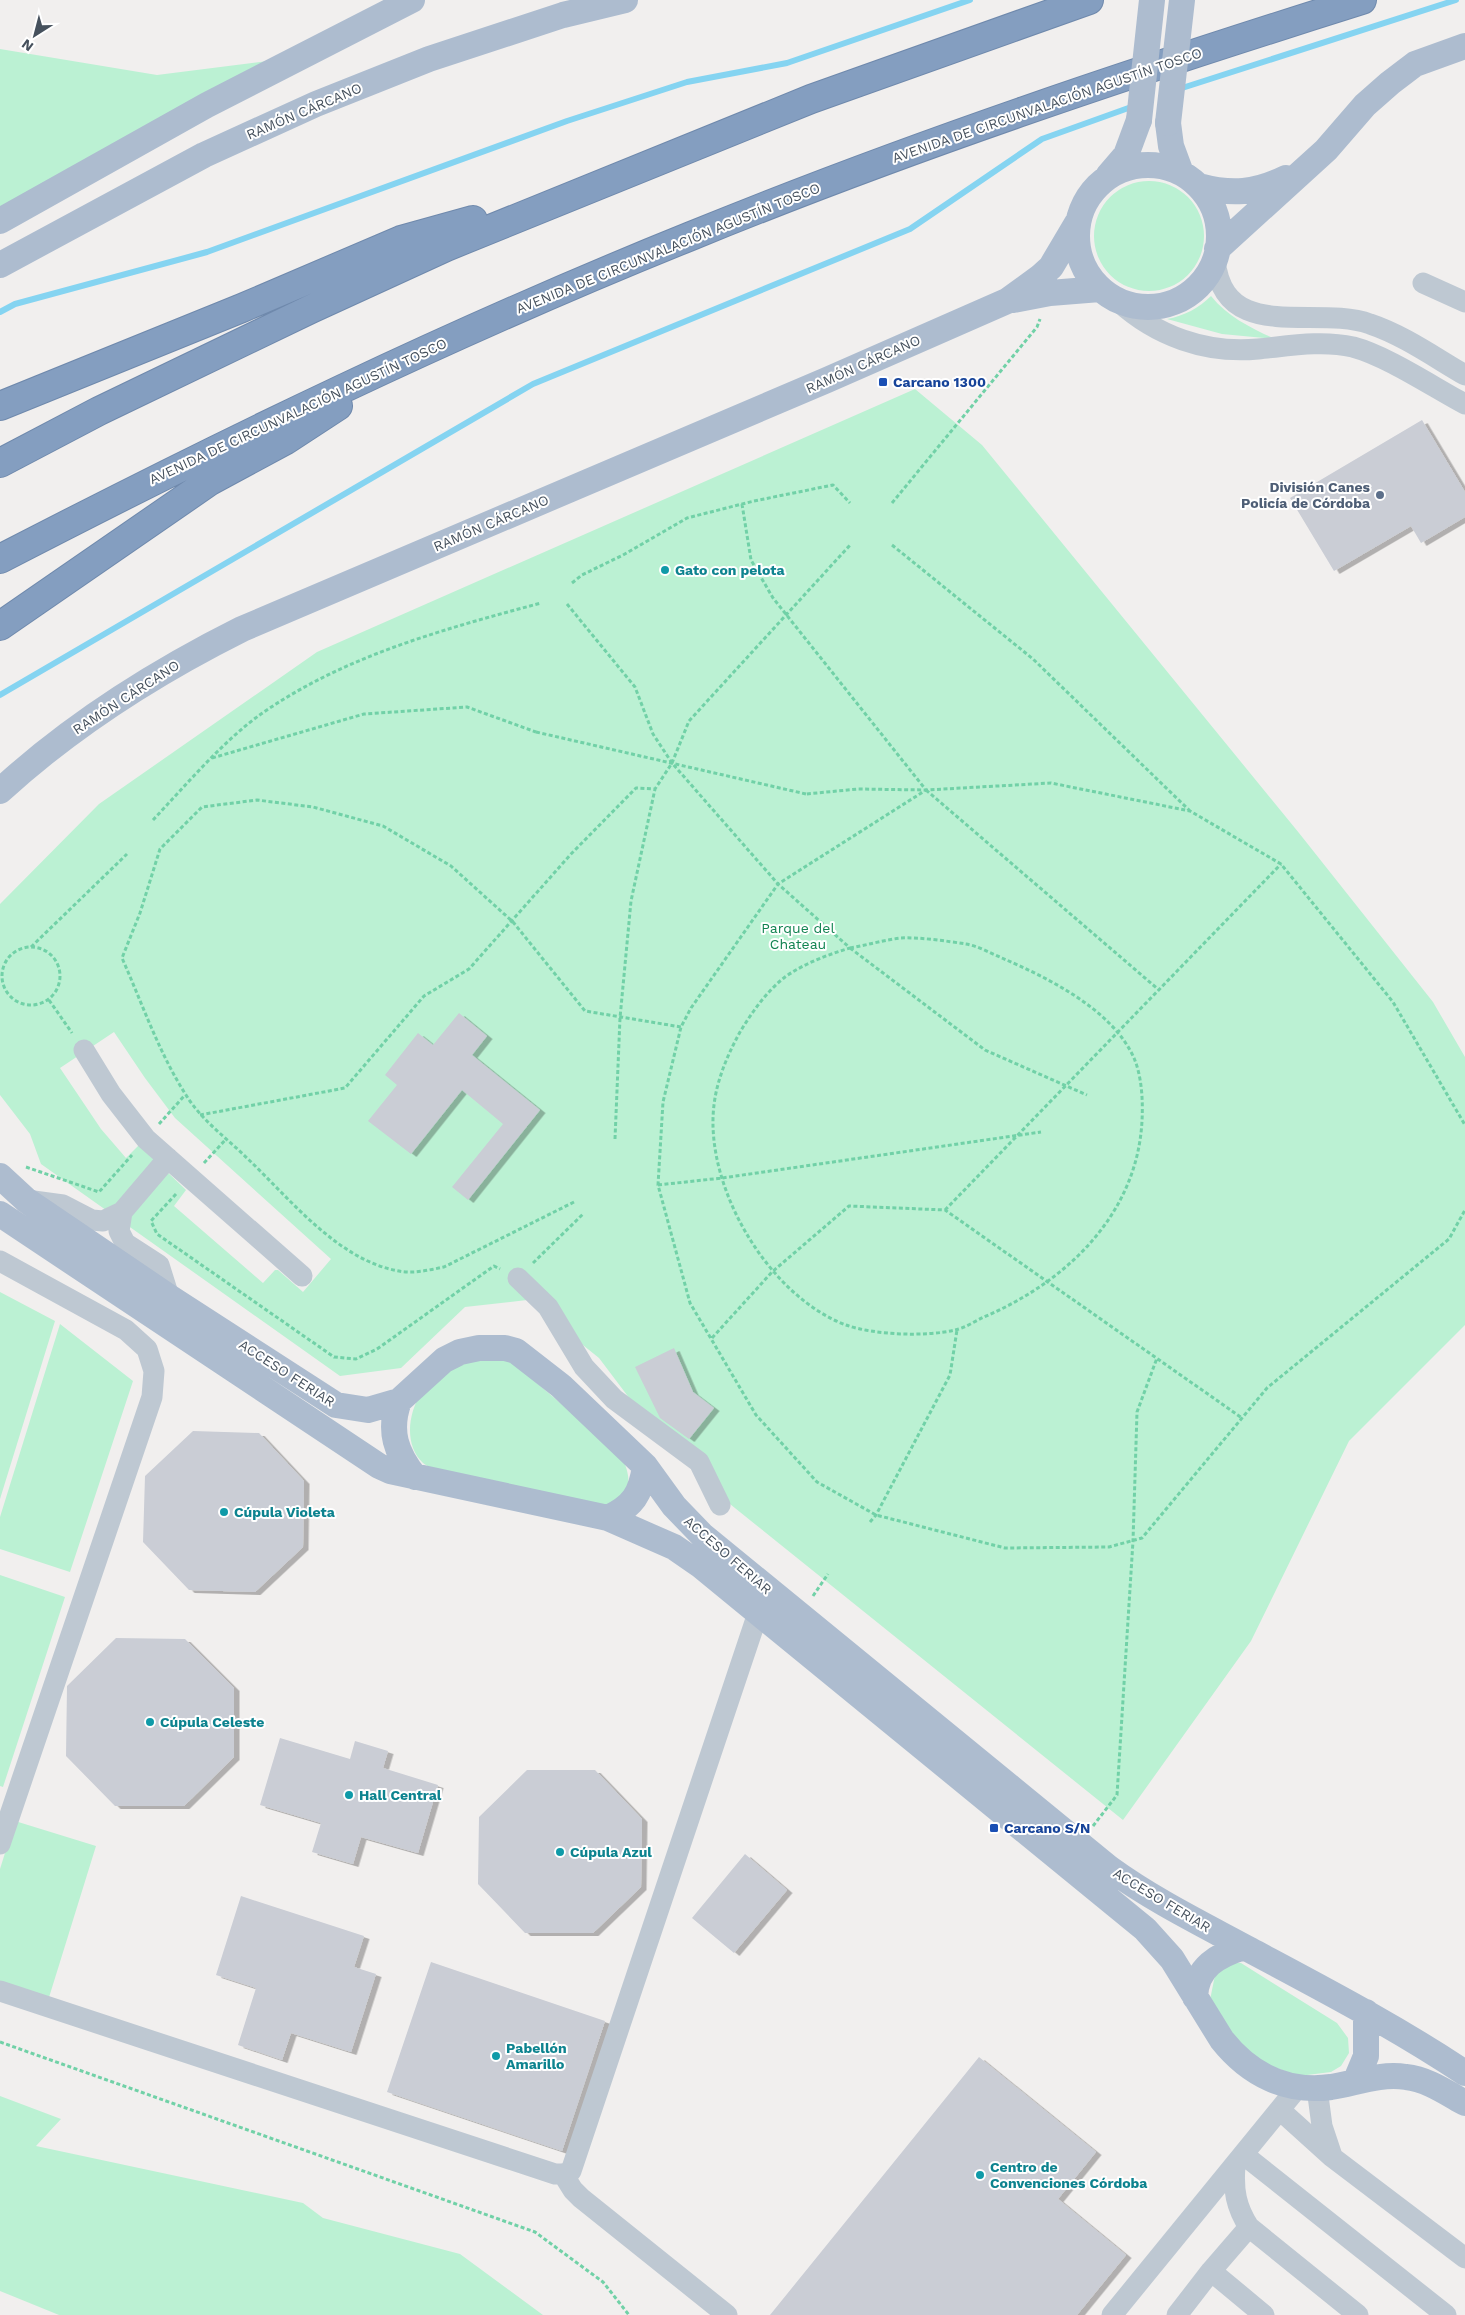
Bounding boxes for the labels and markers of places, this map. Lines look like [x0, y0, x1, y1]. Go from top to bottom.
place label: Carcano 1300 [893, 374, 986, 390]
marker: Carcano 1300 [877, 376, 889, 388]
place label: División Canes Policía de Córdoba [1241, 479, 1371, 511]
marker: División Canes Policía de Córdoba [1374, 489, 1386, 501]
place label: Gato con pelota [675, 562, 785, 578]
marker: Gato con pelota [659, 564, 671, 576]
place label: Cúpula Violeta [234, 1504, 336, 1520]
marker: Cúpula Violeta [218, 1506, 230, 1518]
place label: Cúpula Celeste [160, 1714, 264, 1730]
marker: Cúpula Celeste [144, 1716, 156, 1728]
place label: Hall Central [359, 1787, 442, 1803]
marker: Hall Central [343, 1789, 355, 1801]
place label: Carcano S/N [1004, 1820, 1090, 1836]
marker: Carcano S/N [988, 1822, 1000, 1834]
place label: Cúpula Azul [570, 1844, 652, 1860]
marker: Cúpula Azul [554, 1846, 566, 1858]
place label: Pabellón Amarillo [506, 2040, 567, 2072]
marker: Pabellón Amarillo [490, 2050, 502, 2062]
place label: Centro de Convenciones Córdoba [990, 2159, 1148, 2191]
marker: Centro de Convenciones Córdoba [974, 2169, 986, 2181]

